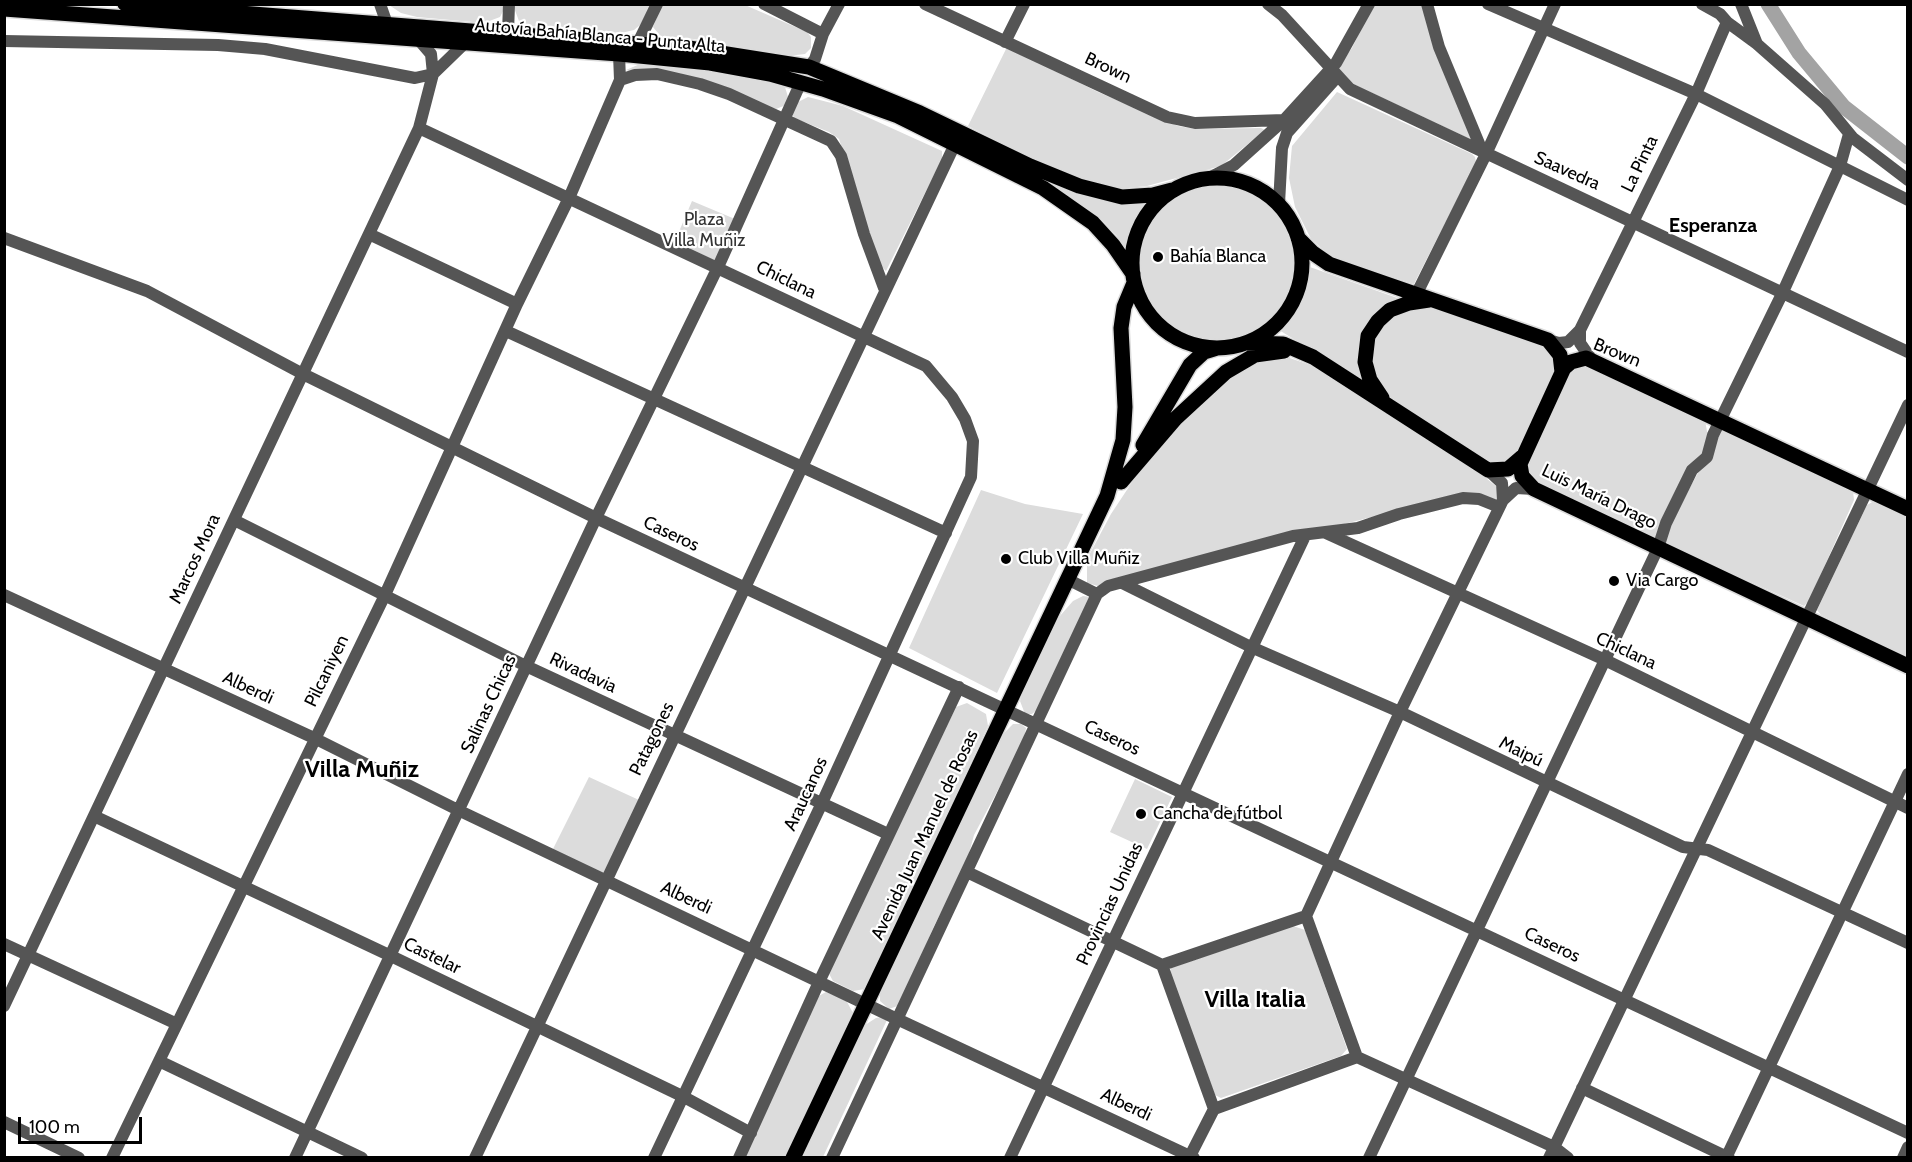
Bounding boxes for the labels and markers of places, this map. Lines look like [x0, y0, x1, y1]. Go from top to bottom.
place label: Bahía Blanca [1170, 246, 1266, 268]
marker: Bahía Blanca [1151, 250, 1165, 264]
place label: Club Villa Muñiz [1018, 548, 1140, 570]
marker: Club Villa Muñiz [999, 552, 1013, 566]
place label: Via Cargo [1626, 570, 1698, 592]
marker: Via Cargo [1607, 574, 1621, 588]
place label: Cancha de fútbol [1153, 803, 1282, 825]
marker: Cancha de fútbol [1134, 807, 1148, 821]

